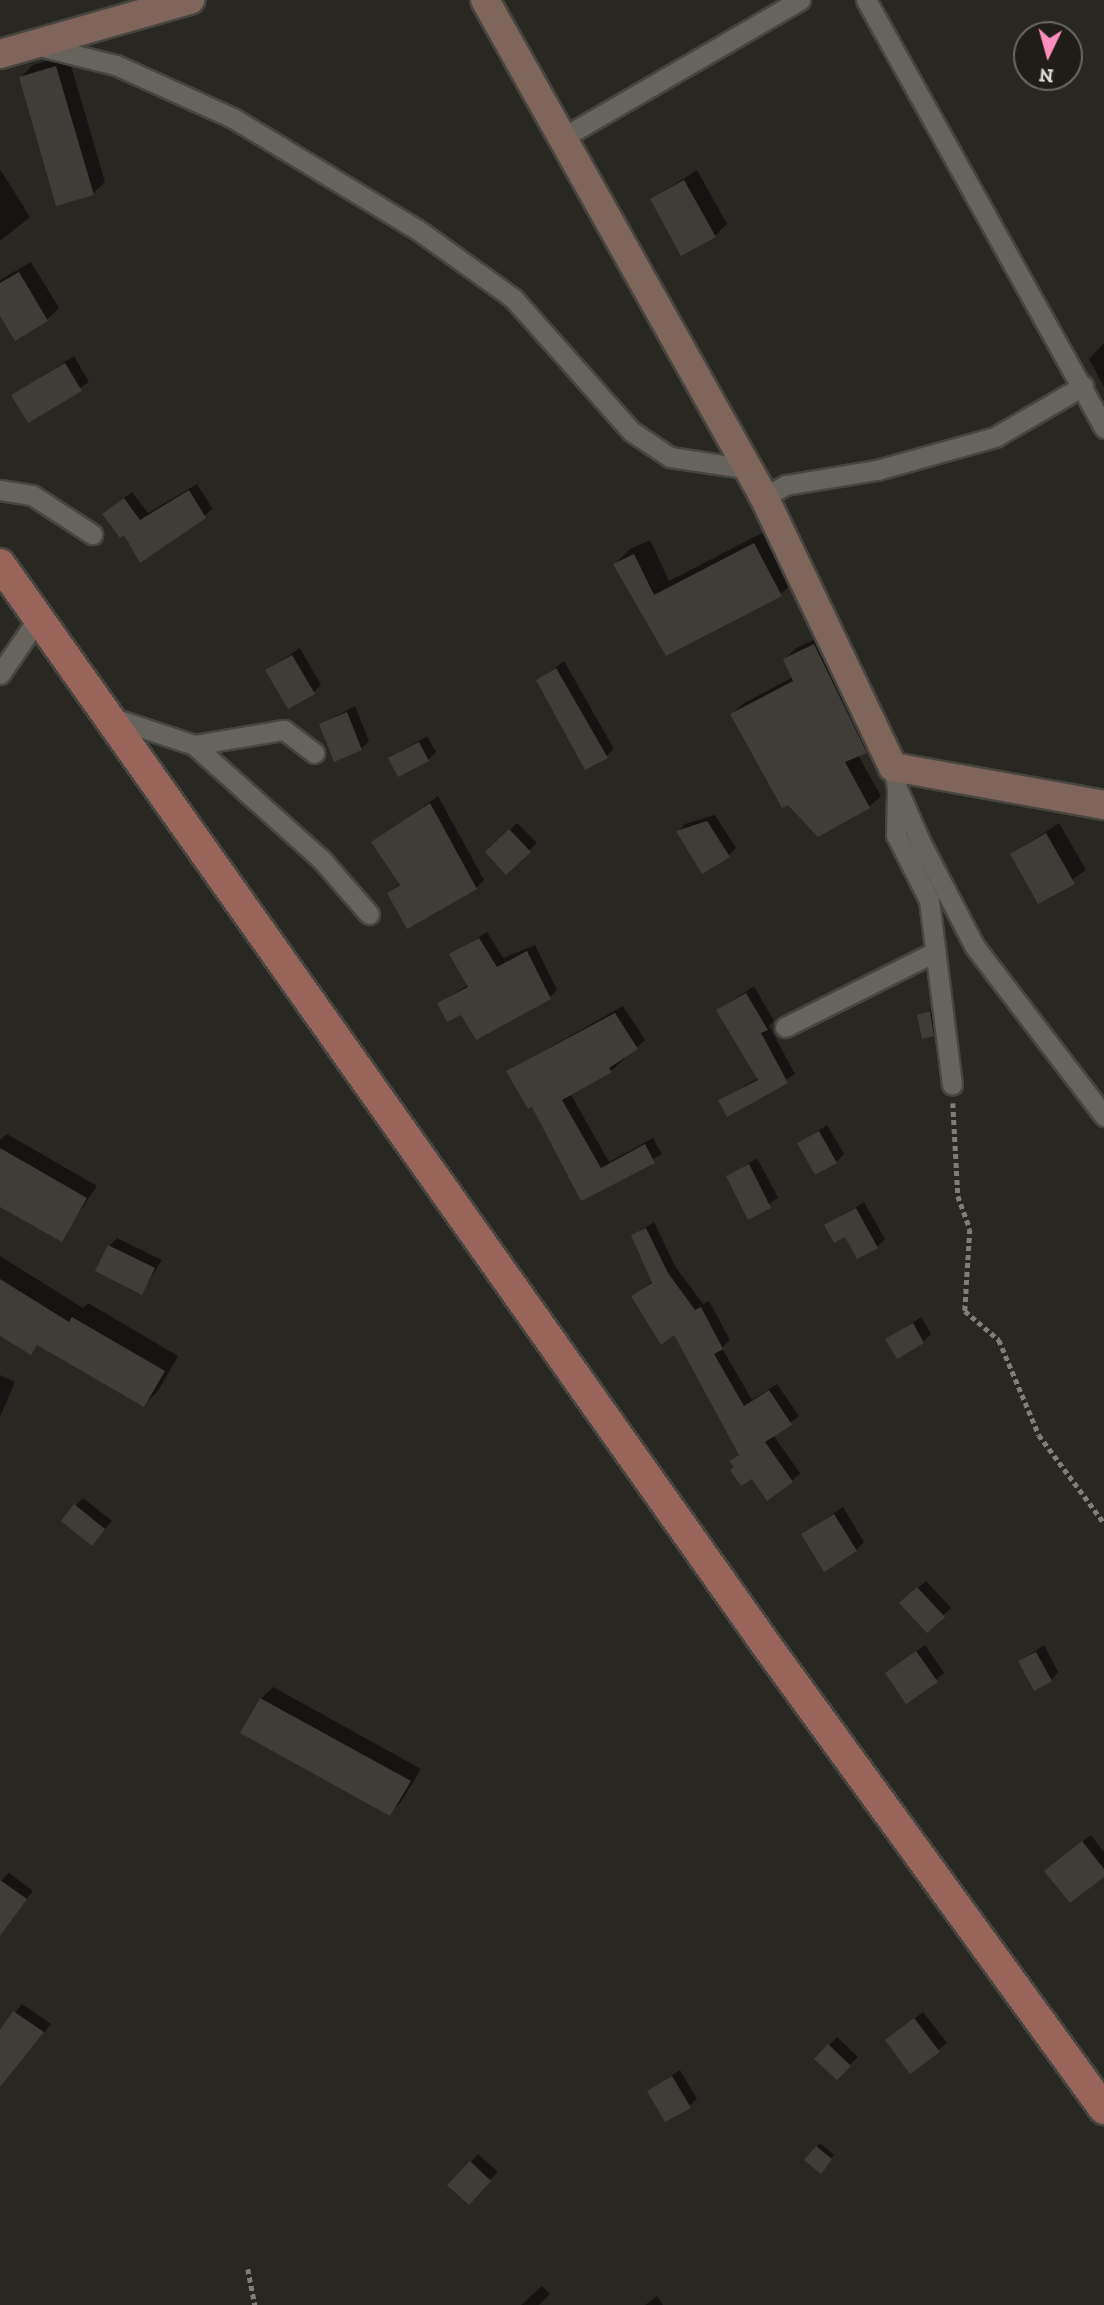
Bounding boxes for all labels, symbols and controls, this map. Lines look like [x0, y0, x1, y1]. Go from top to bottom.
north arrow [1013, 21, 1083, 91]
text: N [1038, 63, 1055, 88]

